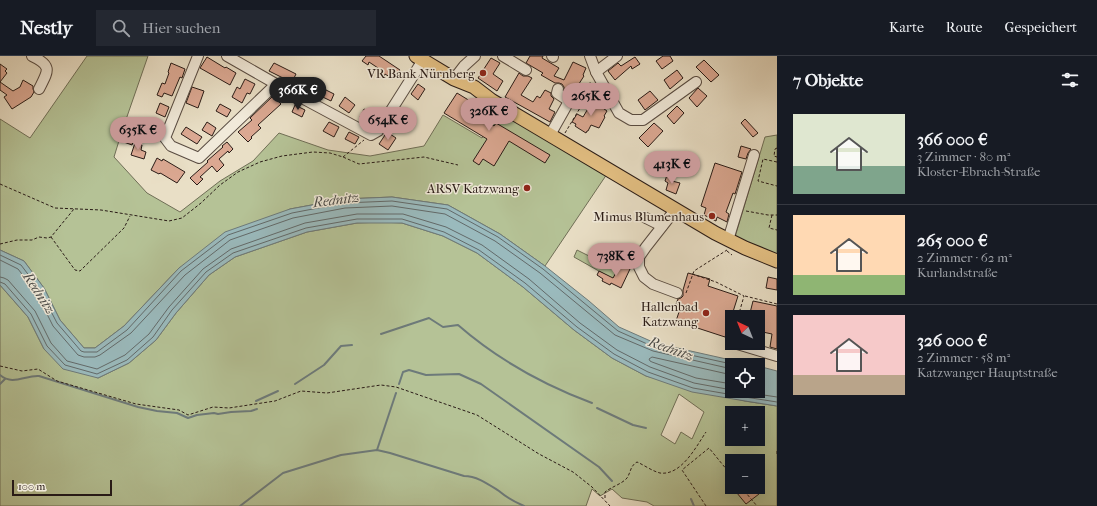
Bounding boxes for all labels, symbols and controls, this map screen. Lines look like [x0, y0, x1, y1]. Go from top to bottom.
search box [96, 10, 376, 46]
text: Nestly [20, 17, 72, 39]
icon: search [110, 17, 132, 39]
text: Hier suchen [142, 19, 220, 37]
text: Karte [889, 19, 924, 36]
text: Route [946, 19, 983, 36]
text: Gespeichert [1005, 19, 1077, 36]
place label: VR Bank Nürnberg [366, 66, 476, 81]
marker: VR Bank Nürnberg [478, 68, 488, 78]
icon: filters [1059, 69, 1081, 91]
text: 7 Objekte [793, 70, 863, 90]
pin: 366K € [265, 77, 331, 111]
text: 366K € [278, 82, 318, 97]
pin: 265K € [558, 83, 624, 117]
text: 265K € [571, 88, 611, 103]
pin: 326K € [456, 98, 522, 132]
text: 326K € [469, 103, 509, 118]
pin: 654K € [355, 107, 421, 141]
text: 654K € [368, 112, 408, 127]
pin: 635K € [105, 117, 171, 151]
text: 635K € [119, 122, 157, 137]
text: 366 000 € [917, 129, 988, 149]
icon: home [825, 130, 873, 178]
text: 3 Zimmer · 80 m² [917, 149, 1010, 164]
pin: 413K € [639, 151, 705, 185]
text: 413K € [653, 156, 691, 171]
text: Kloster-Ebrach-Straße [917, 164, 1040, 179]
place label: ARSV Katzwang [426, 181, 520, 196]
marker: ARSV Katzwang [522, 183, 532, 193]
water label: Rednitz [311, 189, 360, 211]
place label: Mimus Blumenhaus [593, 209, 704, 224]
marker: Mimus Blumenhaus [707, 211, 717, 221]
text: 265 000 € [917, 230, 988, 250]
icon: home [825, 231, 873, 279]
pin: 738K € [583, 243, 649, 277]
text: 738K € [597, 248, 635, 263]
text: 2 Zimmer · 62 m² [917, 250, 1012, 265]
text: Kurlandstraße [917, 265, 998, 280]
water label: Rednitz [19, 268, 59, 317]
place label: Hallenbad Katzwang [641, 299, 699, 329]
marker: Hallenbad Katzwang [701, 308, 711, 318]
north arrow [725, 310, 765, 350]
map controls [725, 310, 765, 494]
text: 326 000 € [917, 330, 987, 350]
icon: home [825, 331, 873, 379]
water label: Rednitz [645, 333, 696, 365]
text: 2 Zimmer · 58 m² [917, 350, 1010, 365]
button: locate [725, 358, 765, 398]
text: Katzwanger Hauptstraße [917, 365, 1058, 380]
button: + [725, 406, 765, 446]
button: − [725, 454, 765, 494]
scale bar [12, 478, 112, 497]
text: 100 m [18, 480, 46, 493]

